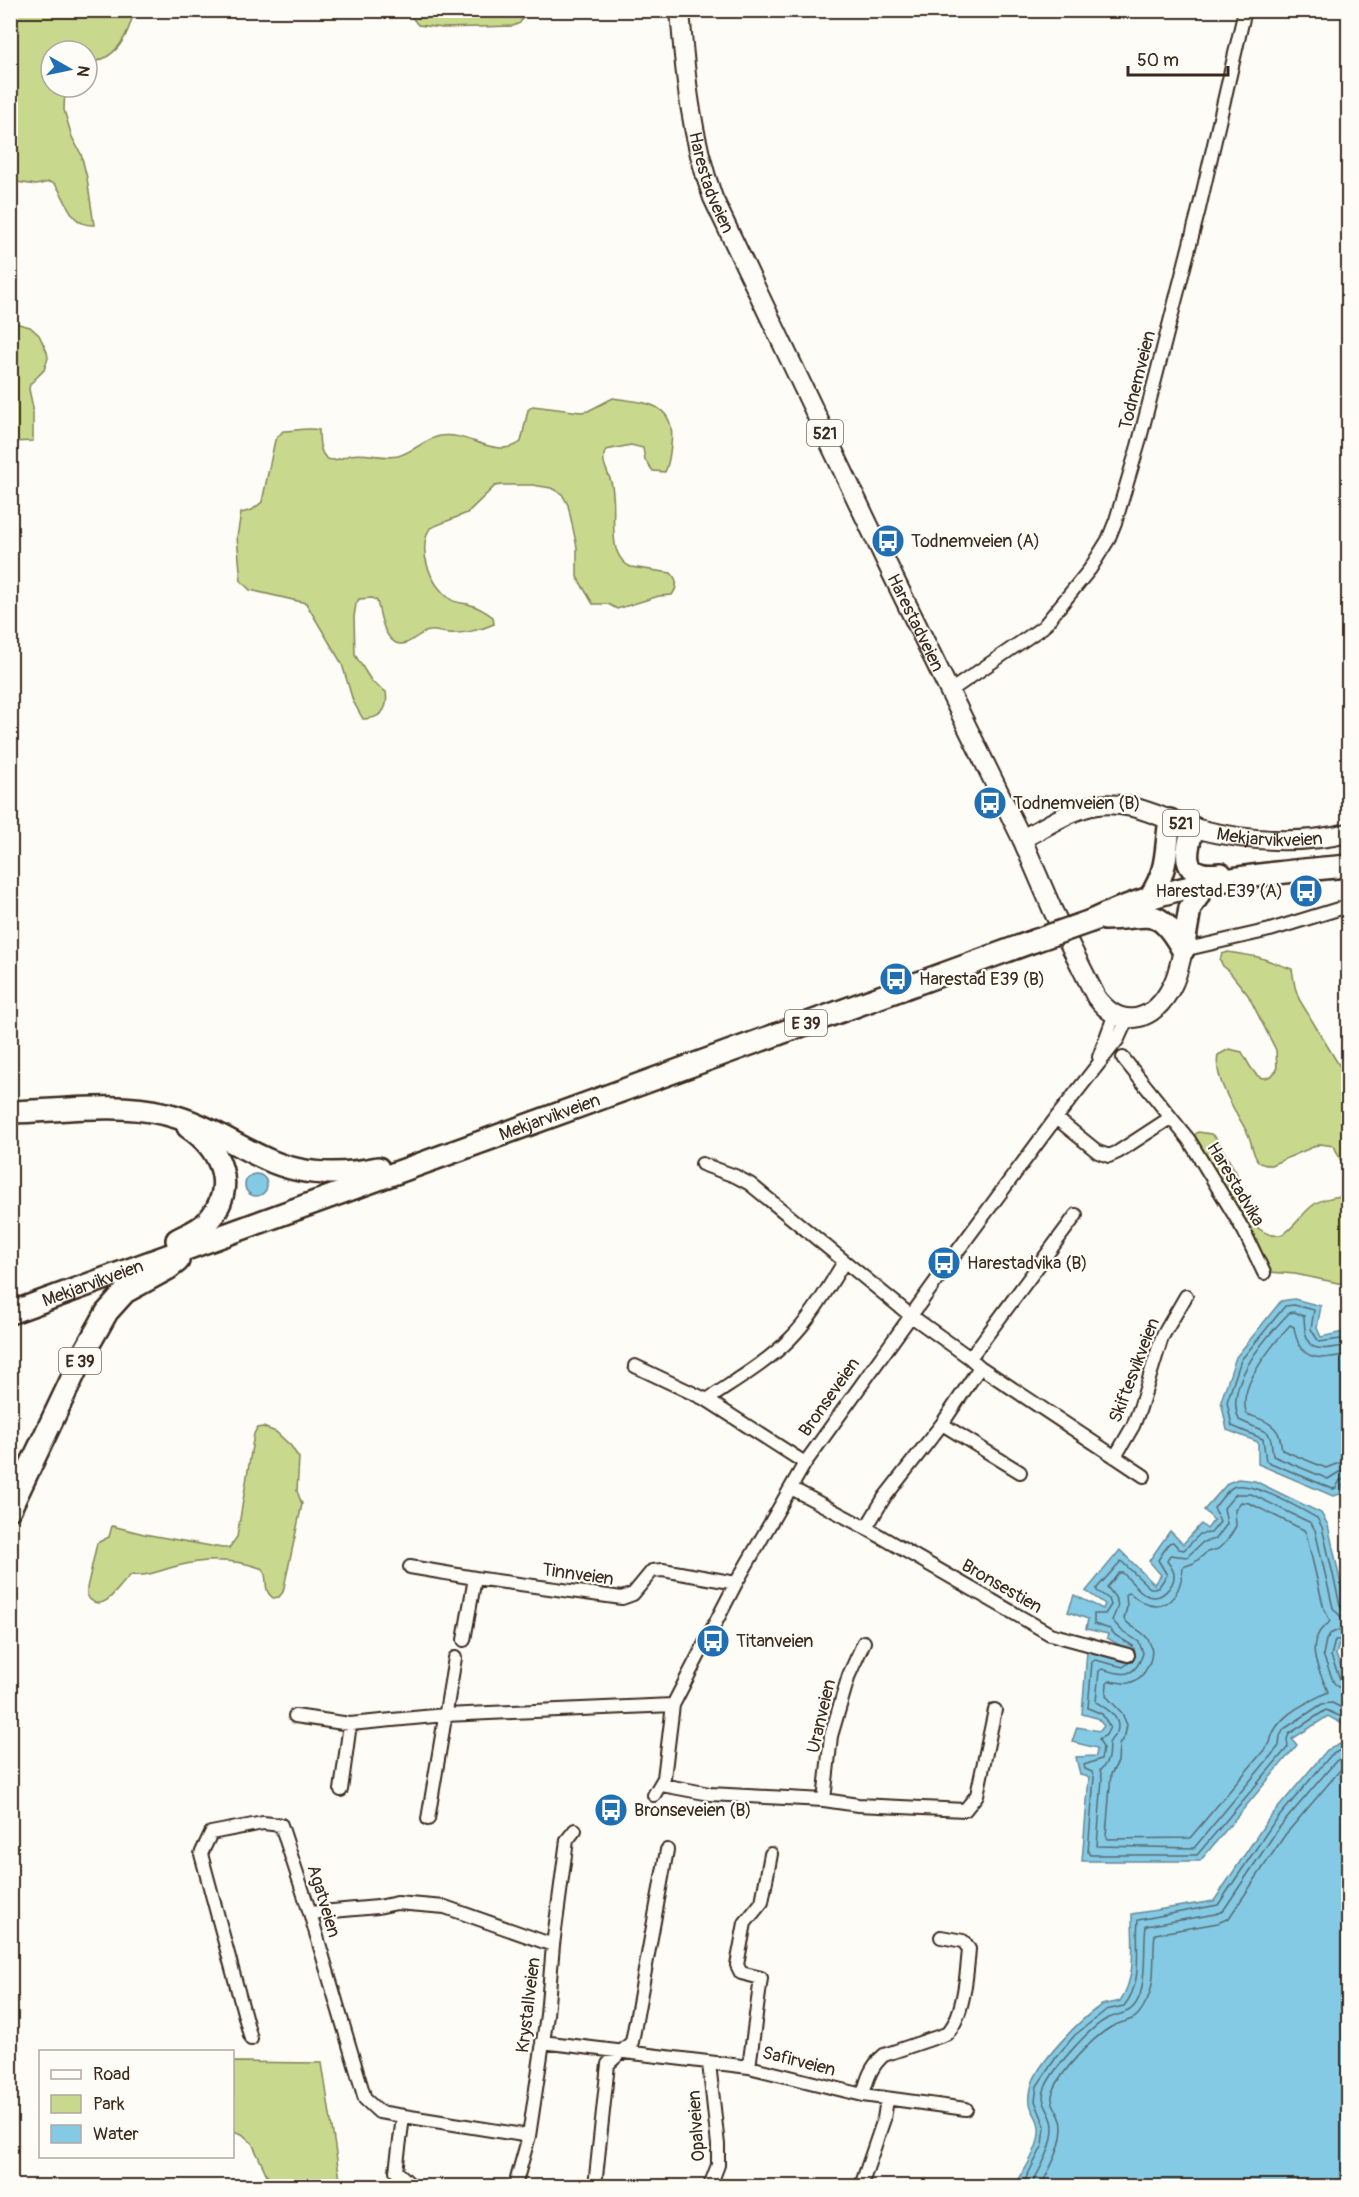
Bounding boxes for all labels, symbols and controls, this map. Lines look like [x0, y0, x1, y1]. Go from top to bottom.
north arrow [39, 39, 99, 99]
scale bar [1128, 39, 1228, 77]
text: 50 m [1137, 49, 1179, 72]
text: N [72, 64, 94, 78]
street label: Harestadveien [683, 130, 739, 237]
street label: Todnemveien [1114, 328, 1161, 432]
road number: 521 [807, 420, 843, 446]
bus stop icon: Todnemveien (A) [870, 523, 906, 559]
place label: Todnemveien (A) [911, 530, 1040, 553]
street label: Harestadveien [882, 570, 949, 676]
bus stop icon: Todnemveien (B) [972, 785, 1008, 821]
place label: Todnemveien (B) [1013, 792, 1141, 815]
road number: 521 [1163, 810, 1199, 836]
street label: Mekjarvikveien [1215, 822, 1324, 852]
bus stop icon: Harestad E39 (A) [1288, 873, 1324, 909]
place label: Harestad E39 (A) [1156, 880, 1283, 903]
bus stop icon: Harestad E39 (B) [878, 961, 914, 997]
place label: Harestad E39 (B) [919, 968, 1045, 991]
road number: E 39 [785, 1010, 827, 1036]
street label: Mekjarvikveien [496, 1089, 603, 1146]
street label: Harestadvika [1201, 1138, 1270, 1231]
bus stop icon: Harestadvika (B) [926, 1245, 962, 1281]
place label: Harestadvika (B) [967, 1252, 1088, 1275]
street label: Mekjarvikveien [39, 1255, 147, 1312]
street label: Skiftesvikveien [1104, 1315, 1165, 1426]
road number: E 39 [59, 1348, 101, 1374]
street label: Bronseveien [794, 1353, 865, 1441]
street label: Bronsestien [957, 1554, 1046, 1619]
street label: Tinnveien [541, 1558, 615, 1591]
bus stop icon: Titanveien [695, 1623, 731, 1659]
place label: Titanveien [736, 1630, 813, 1653]
street label: Uranveien [802, 1677, 841, 1755]
bus stop icon: Bronseveien (B) [593, 1792, 629, 1828]
place label: Bronseveien (B) [634, 1799, 752, 1822]
street label: Agatveien [302, 1862, 345, 1940]
street label: Krystallveien [511, 1956, 546, 2054]
street label: Safirveien [760, 2041, 838, 2082]
legend [39, 2050, 234, 2158]
text: Road [93, 2063, 130, 2086]
street label: Opalveien [683, 2090, 710, 2162]
text: Park [93, 2093, 125, 2116]
text: Water [93, 2123, 139, 2146]

